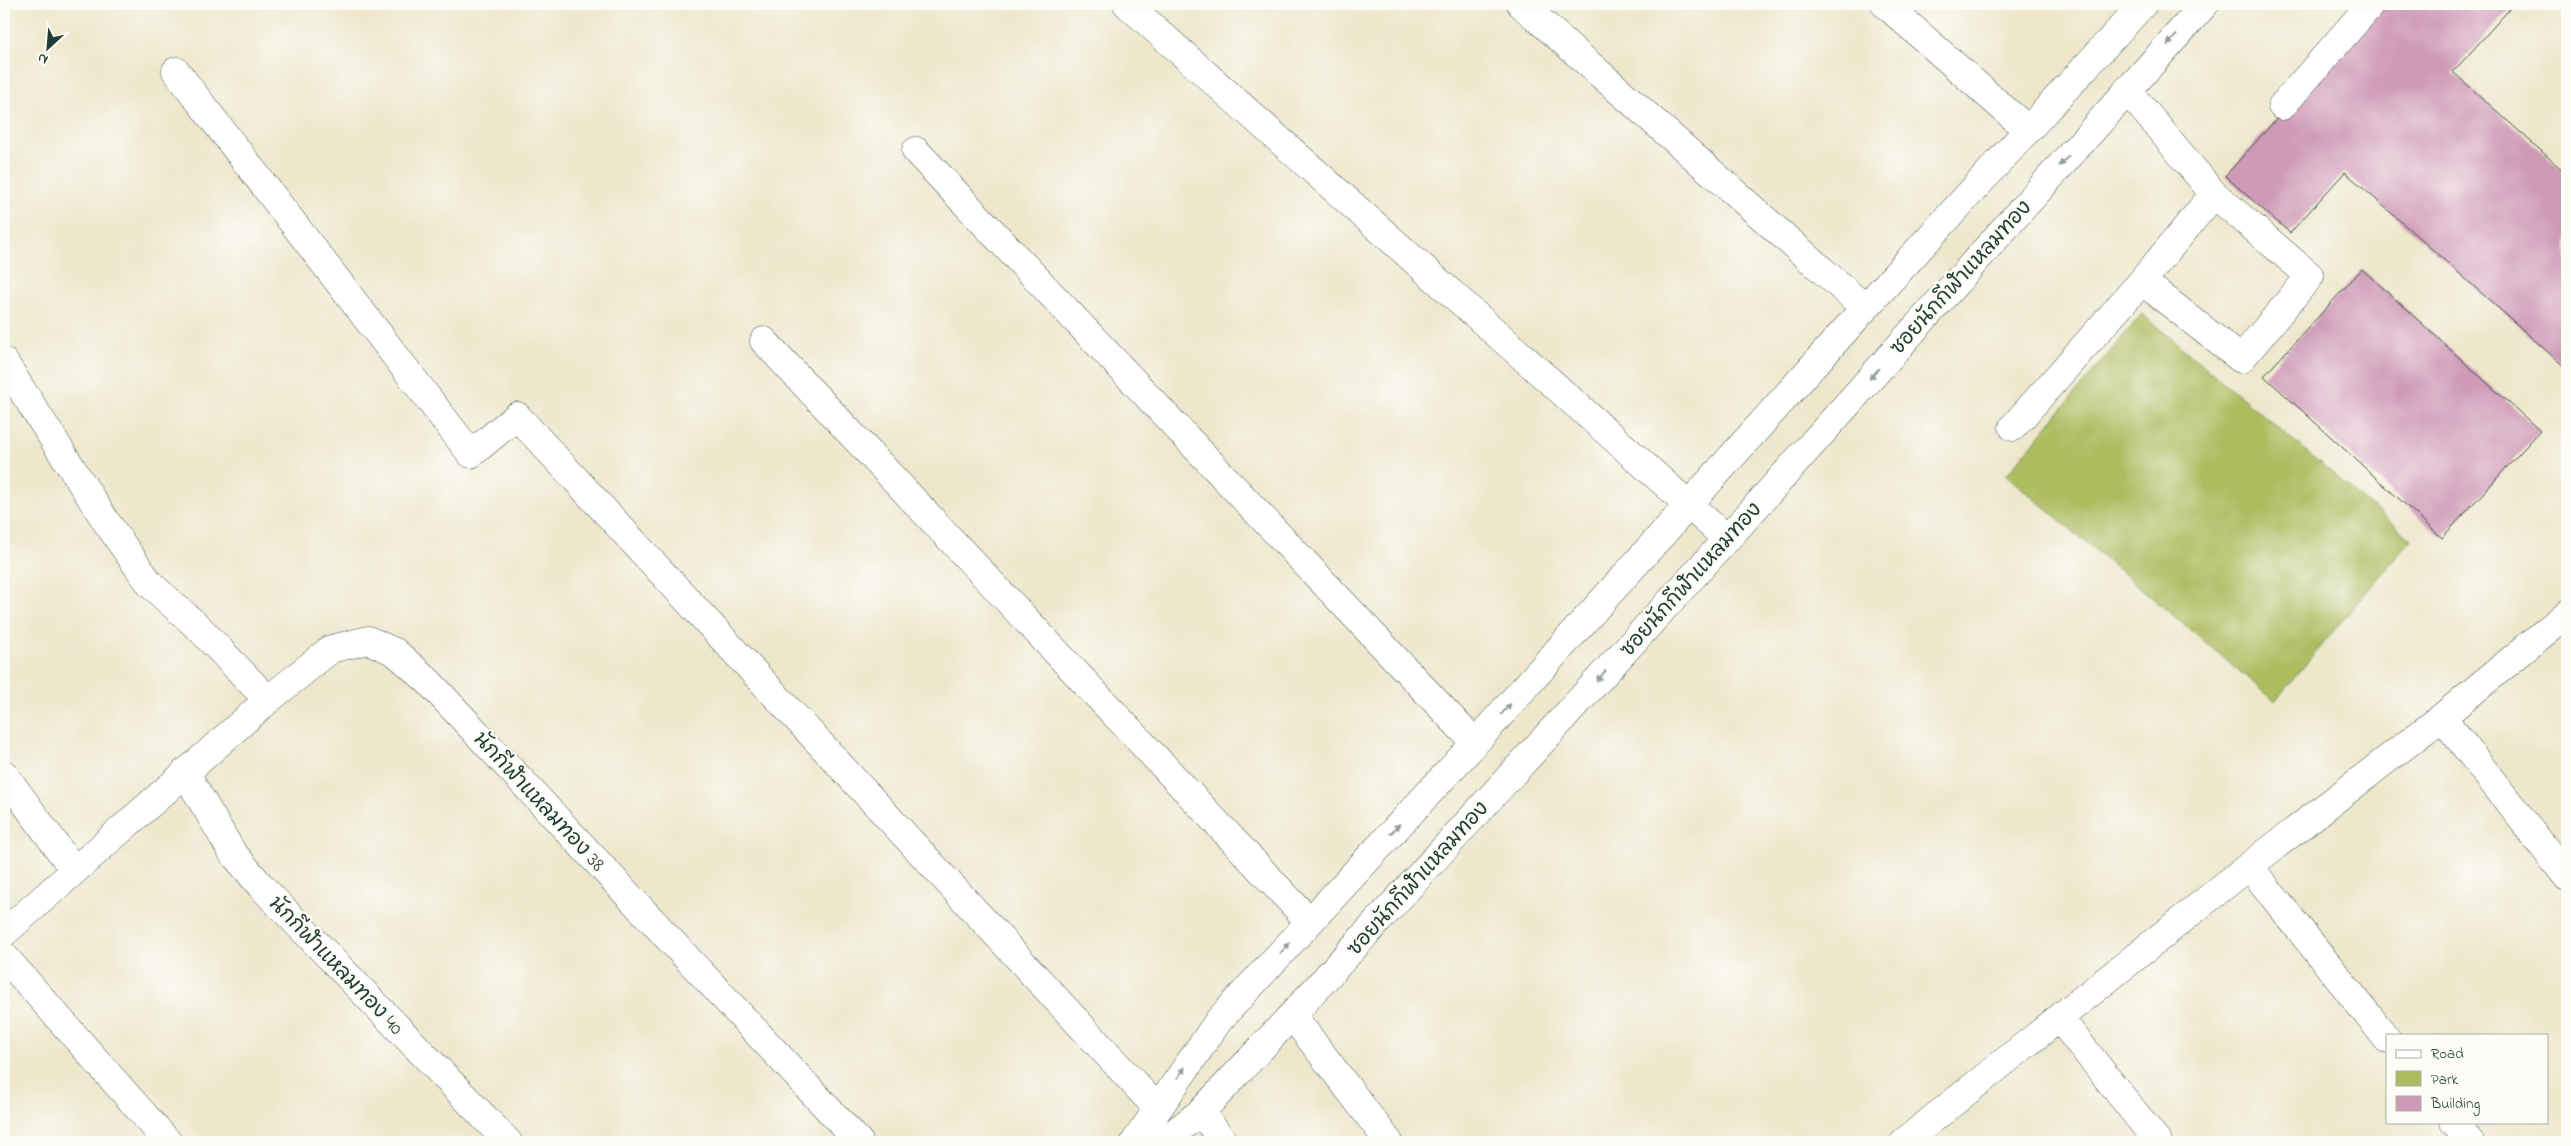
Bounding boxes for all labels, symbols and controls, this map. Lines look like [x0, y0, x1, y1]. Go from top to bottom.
north arrow [22, 22, 72, 72]
one-way arrow [2166, 33, 2178, 45]
text: N [34, 47, 52, 70]
one-way arrow [2058, 155, 2070, 167]
street label: ซอยนักกีฬาแหลมทอง [1884, 194, 2039, 363]
one-way arrow [1868, 367, 1880, 379]
street label: ซอยนักกีฬาแหลมทอง [1614, 496, 1769, 665]
one-way arrow [1595, 670, 1607, 682]
one-way arrow [1500, 703, 1511, 716]
street label: นักกีฬาแหลมทอง 38 [465, 726, 612, 879]
street label: ซอยนักกีฬาแหลมทอง [1341, 795, 1496, 964]
one-way arrow [1389, 823, 1401, 835]
street label: นักกีฬาแหลมทอง 40 [261, 890, 410, 1043]
one-way arrow [1279, 942, 1291, 954]
legend [2386, 1034, 2548, 1124]
text: Road [2431, 1043, 2464, 1065]
one-way arrow [1176, 1066, 1186, 1079]
text: Park [2431, 1069, 2459, 1091]
text: Building [2430, 1093, 2480, 1116]

